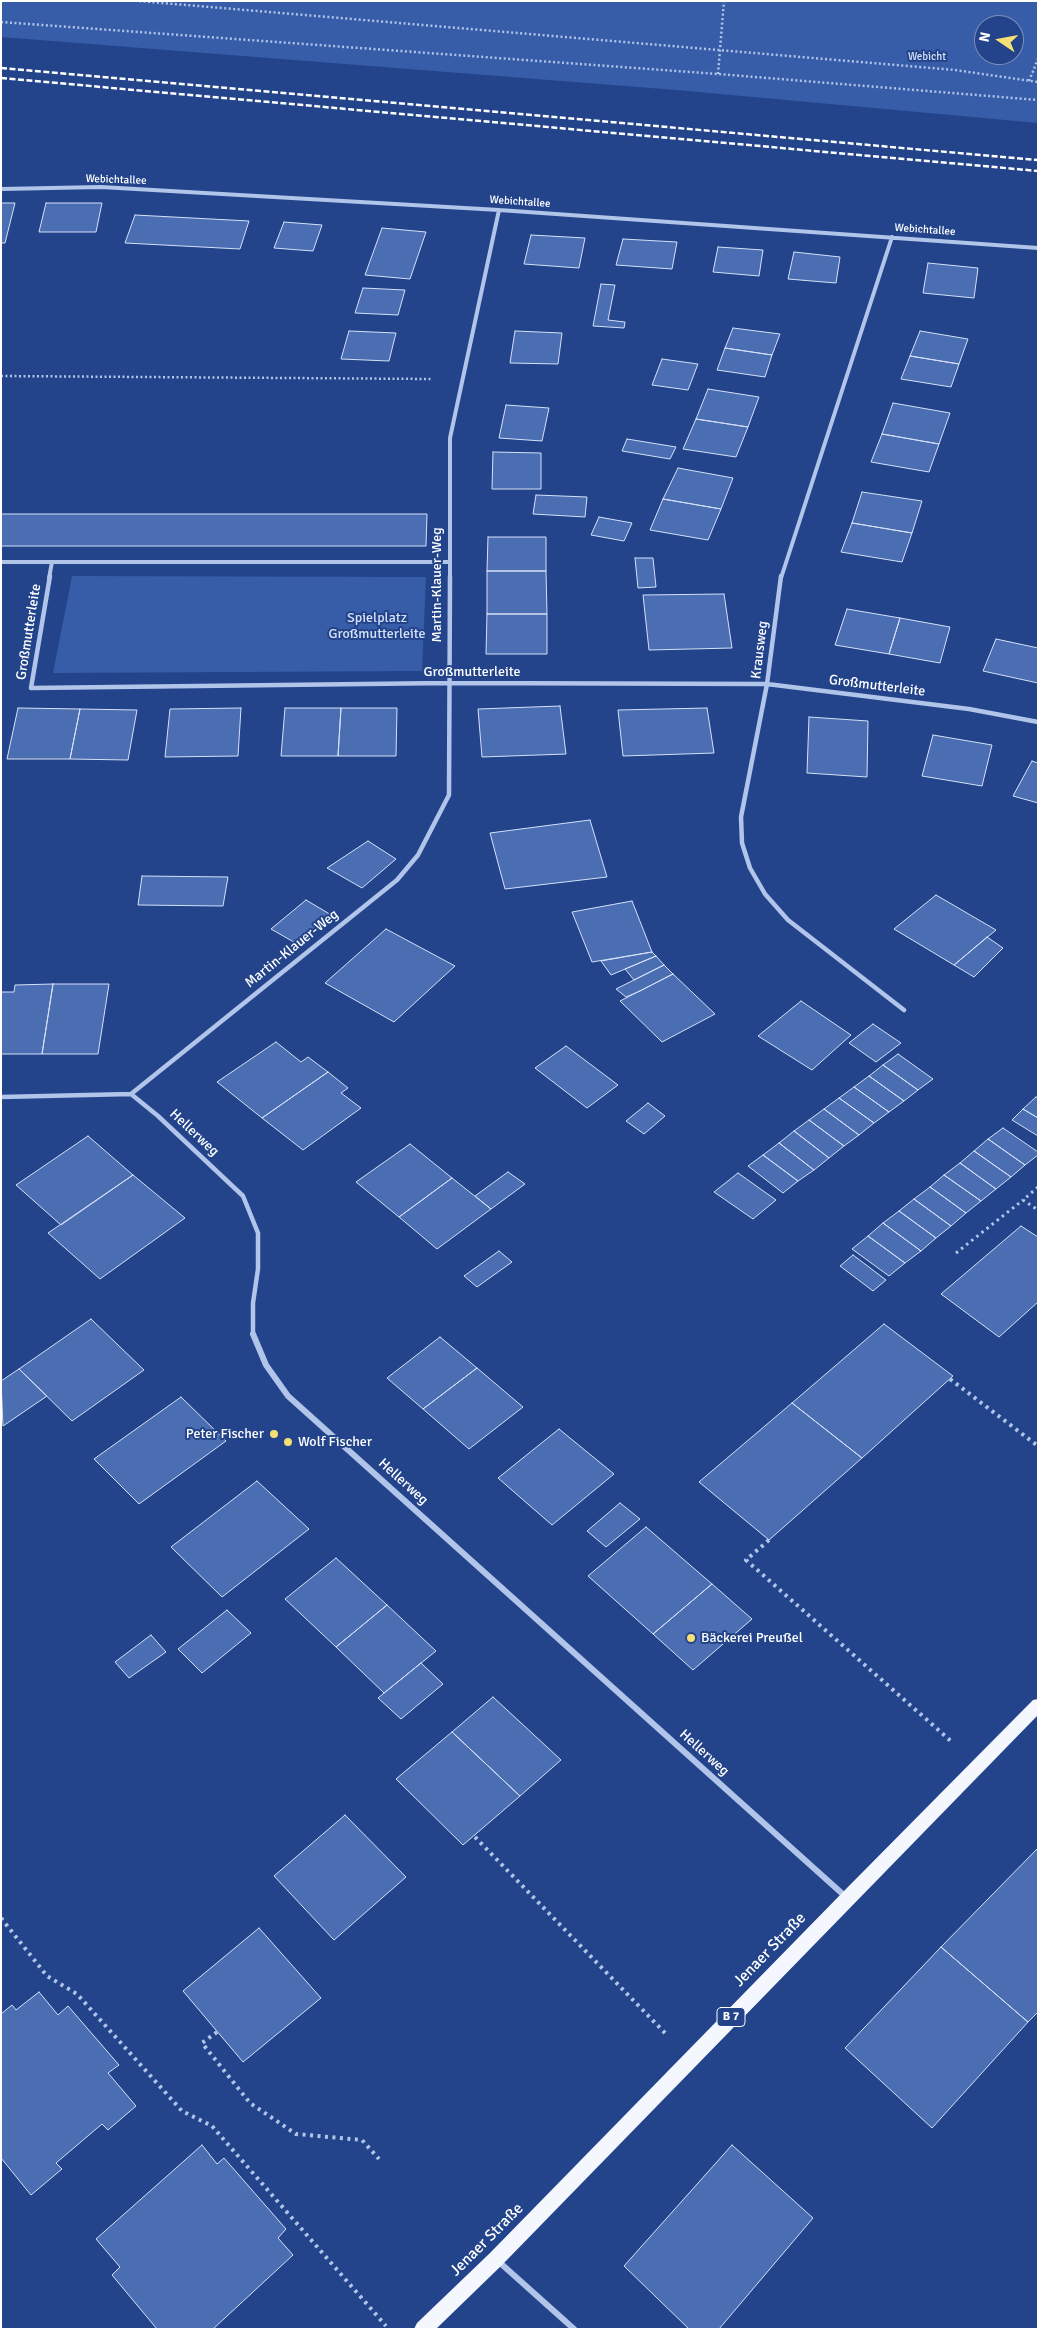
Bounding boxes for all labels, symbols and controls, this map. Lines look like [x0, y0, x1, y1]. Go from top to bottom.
north arrow [974, 15, 1024, 65]
text: N [975, 30, 994, 44]
park label: Webicht [908, 50, 946, 64]
street label: Webichtallee [85, 172, 147, 188]
street label: Webichtallee [489, 193, 551, 211]
street label: Webichtallee [894, 221, 956, 239]
street label: Martin-Klauer-Weg [429, 527, 445, 643]
street label: Großmutterleite [13, 583, 45, 681]
park label: Spielplatz Großmutterleite [329, 610, 425, 642]
street label: Krausweg [748, 620, 772, 680]
street label: Großmutterleite [424, 664, 520, 680]
street label: Großmutterleite [828, 672, 926, 700]
street label: Martin-Klauer-Weg [242, 906, 342, 992]
street label: Hellerweg [166, 1106, 222, 1160]
place label: Peter Fischer [186, 1426, 264, 1442]
marker: Peter Fischer [268, 1428, 280, 1440]
place label: Wolf Fischer [298, 1434, 372, 1450]
marker: Wolf Fischer [282, 1436, 294, 1448]
street label: Hellerweg [375, 1455, 431, 1509]
place label: Bäckerei Preußel [701, 1630, 803, 1646]
marker: Bäckerei Preußel [685, 1632, 697, 1644]
street label: Hellerweg [676, 1726, 732, 1780]
street label: Jenaer Straße [730, 1909, 810, 1991]
road number: B 7 [717, 2008, 745, 2026]
street label: Jenaer Straße [446, 2199, 528, 2281]

